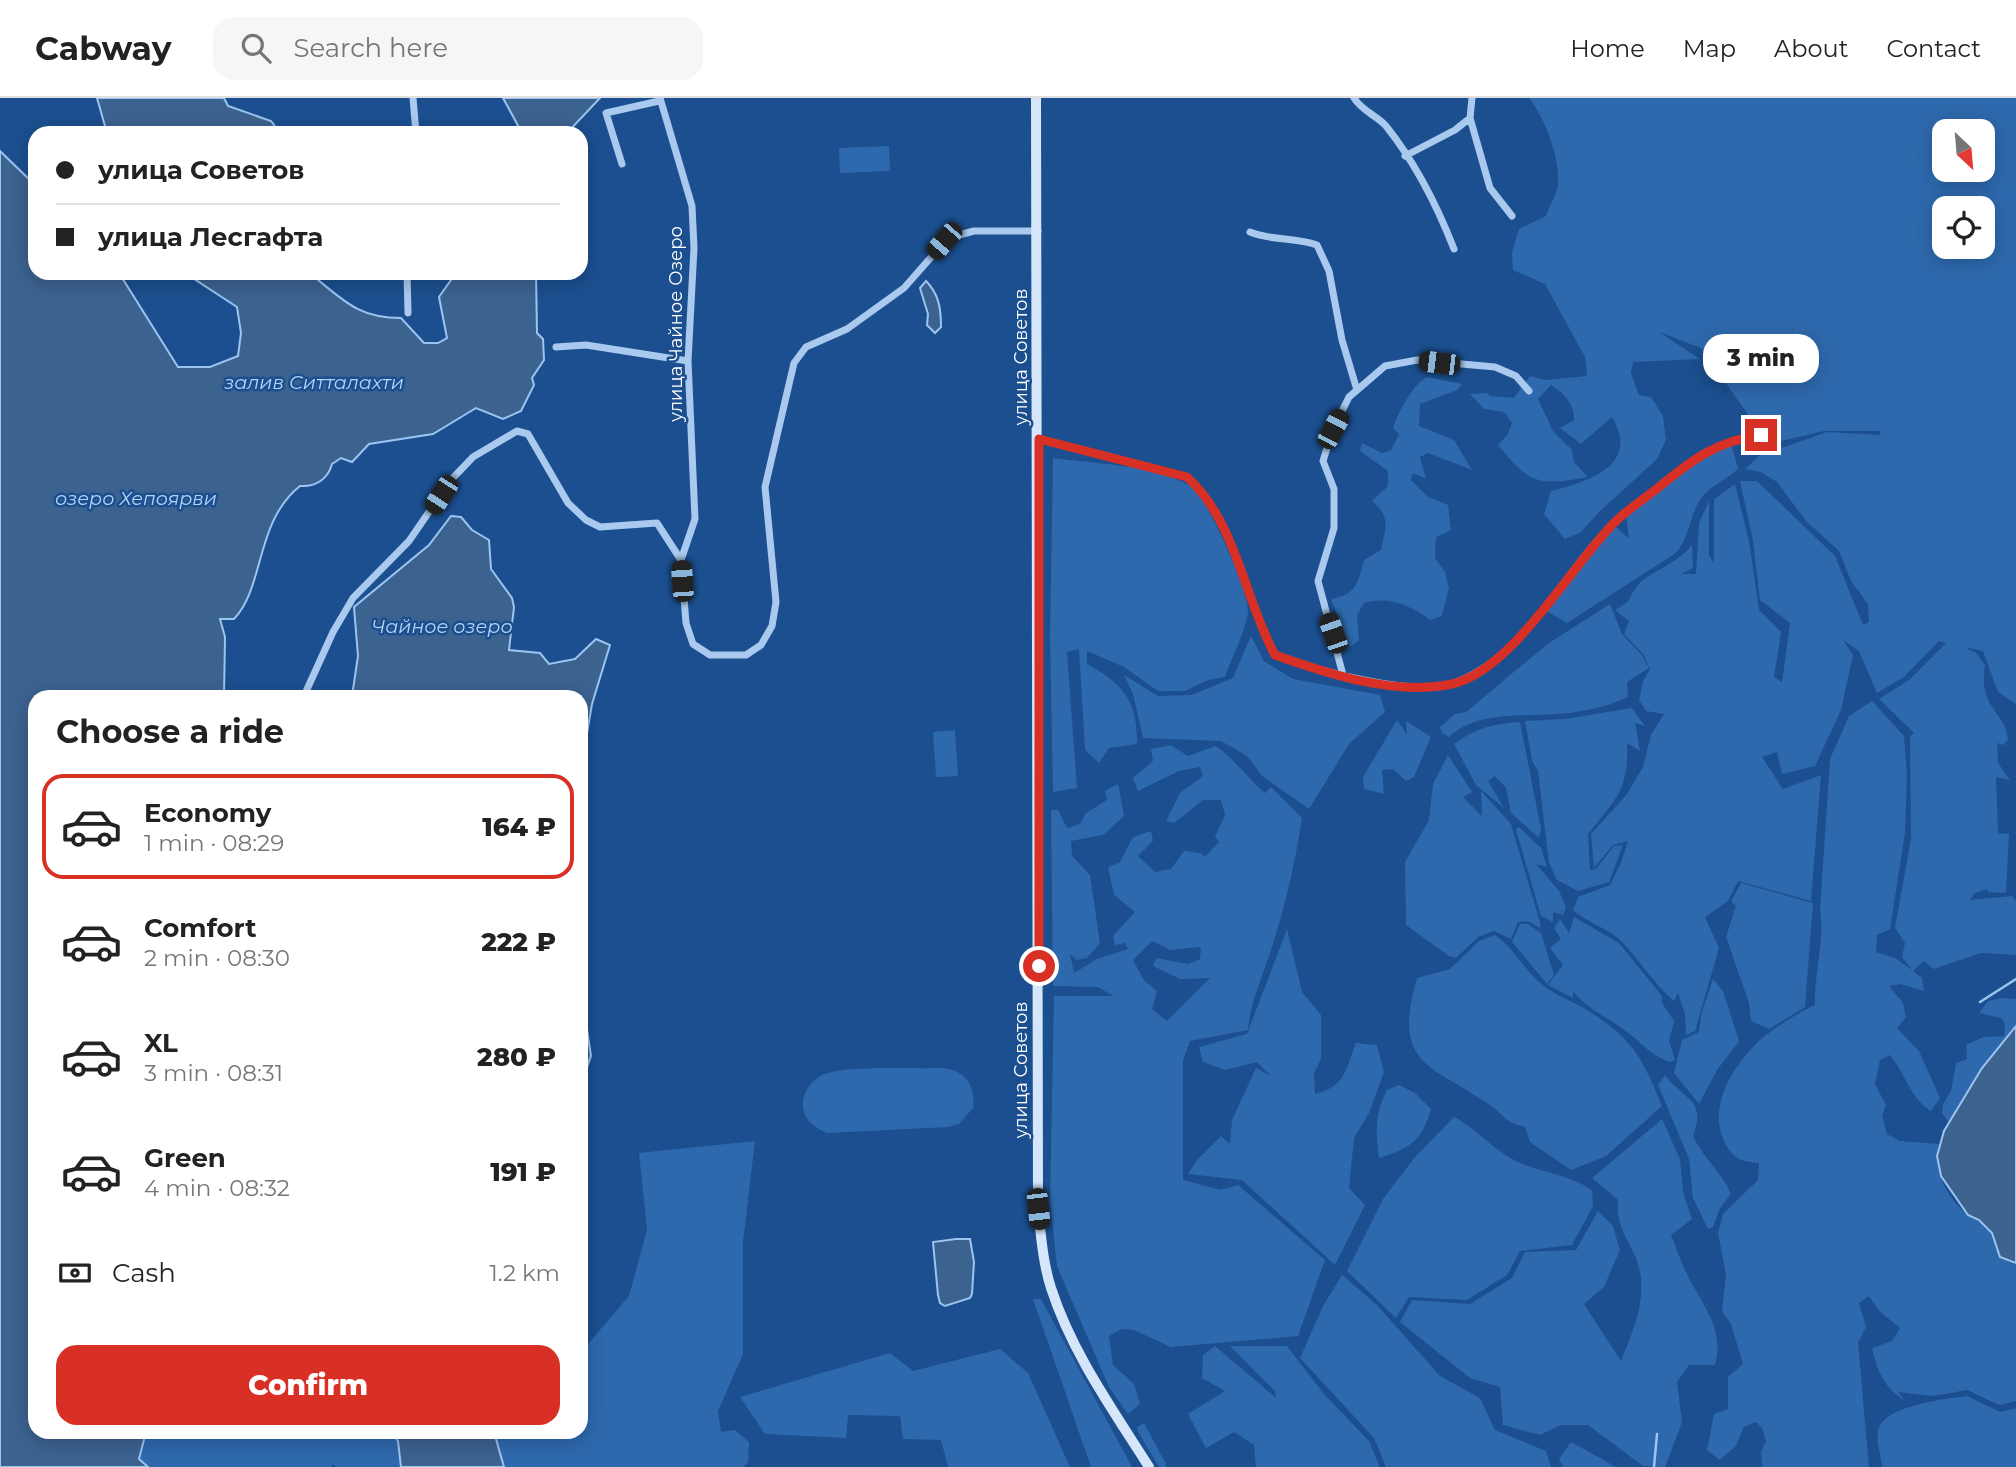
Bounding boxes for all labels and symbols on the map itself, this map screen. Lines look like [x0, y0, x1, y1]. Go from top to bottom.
north arrow [1932, 119, 1995, 182]
car [923, 218, 966, 264]
street label: улица Чайное Озеро [665, 226, 687, 423]
street label: улица Советов [1010, 289, 1032, 426]
callout: 3 min [1703, 334, 1819, 382]
car [1417, 350, 1462, 376]
water label: залив Ситталахти [223, 371, 404, 394]
car [1314, 406, 1353, 452]
route end [1745, 419, 1777, 451]
car [421, 472, 462, 518]
water label: озеро Хепоярви [55, 487, 217, 510]
car [671, 559, 694, 603]
car [1317, 610, 1350, 656]
water label: Чайное озеро [371, 615, 513, 638]
route start [1023, 950, 1055, 982]
street label: улица Советов [1010, 1002, 1032, 1139]
car [1026, 1187, 1051, 1231]

